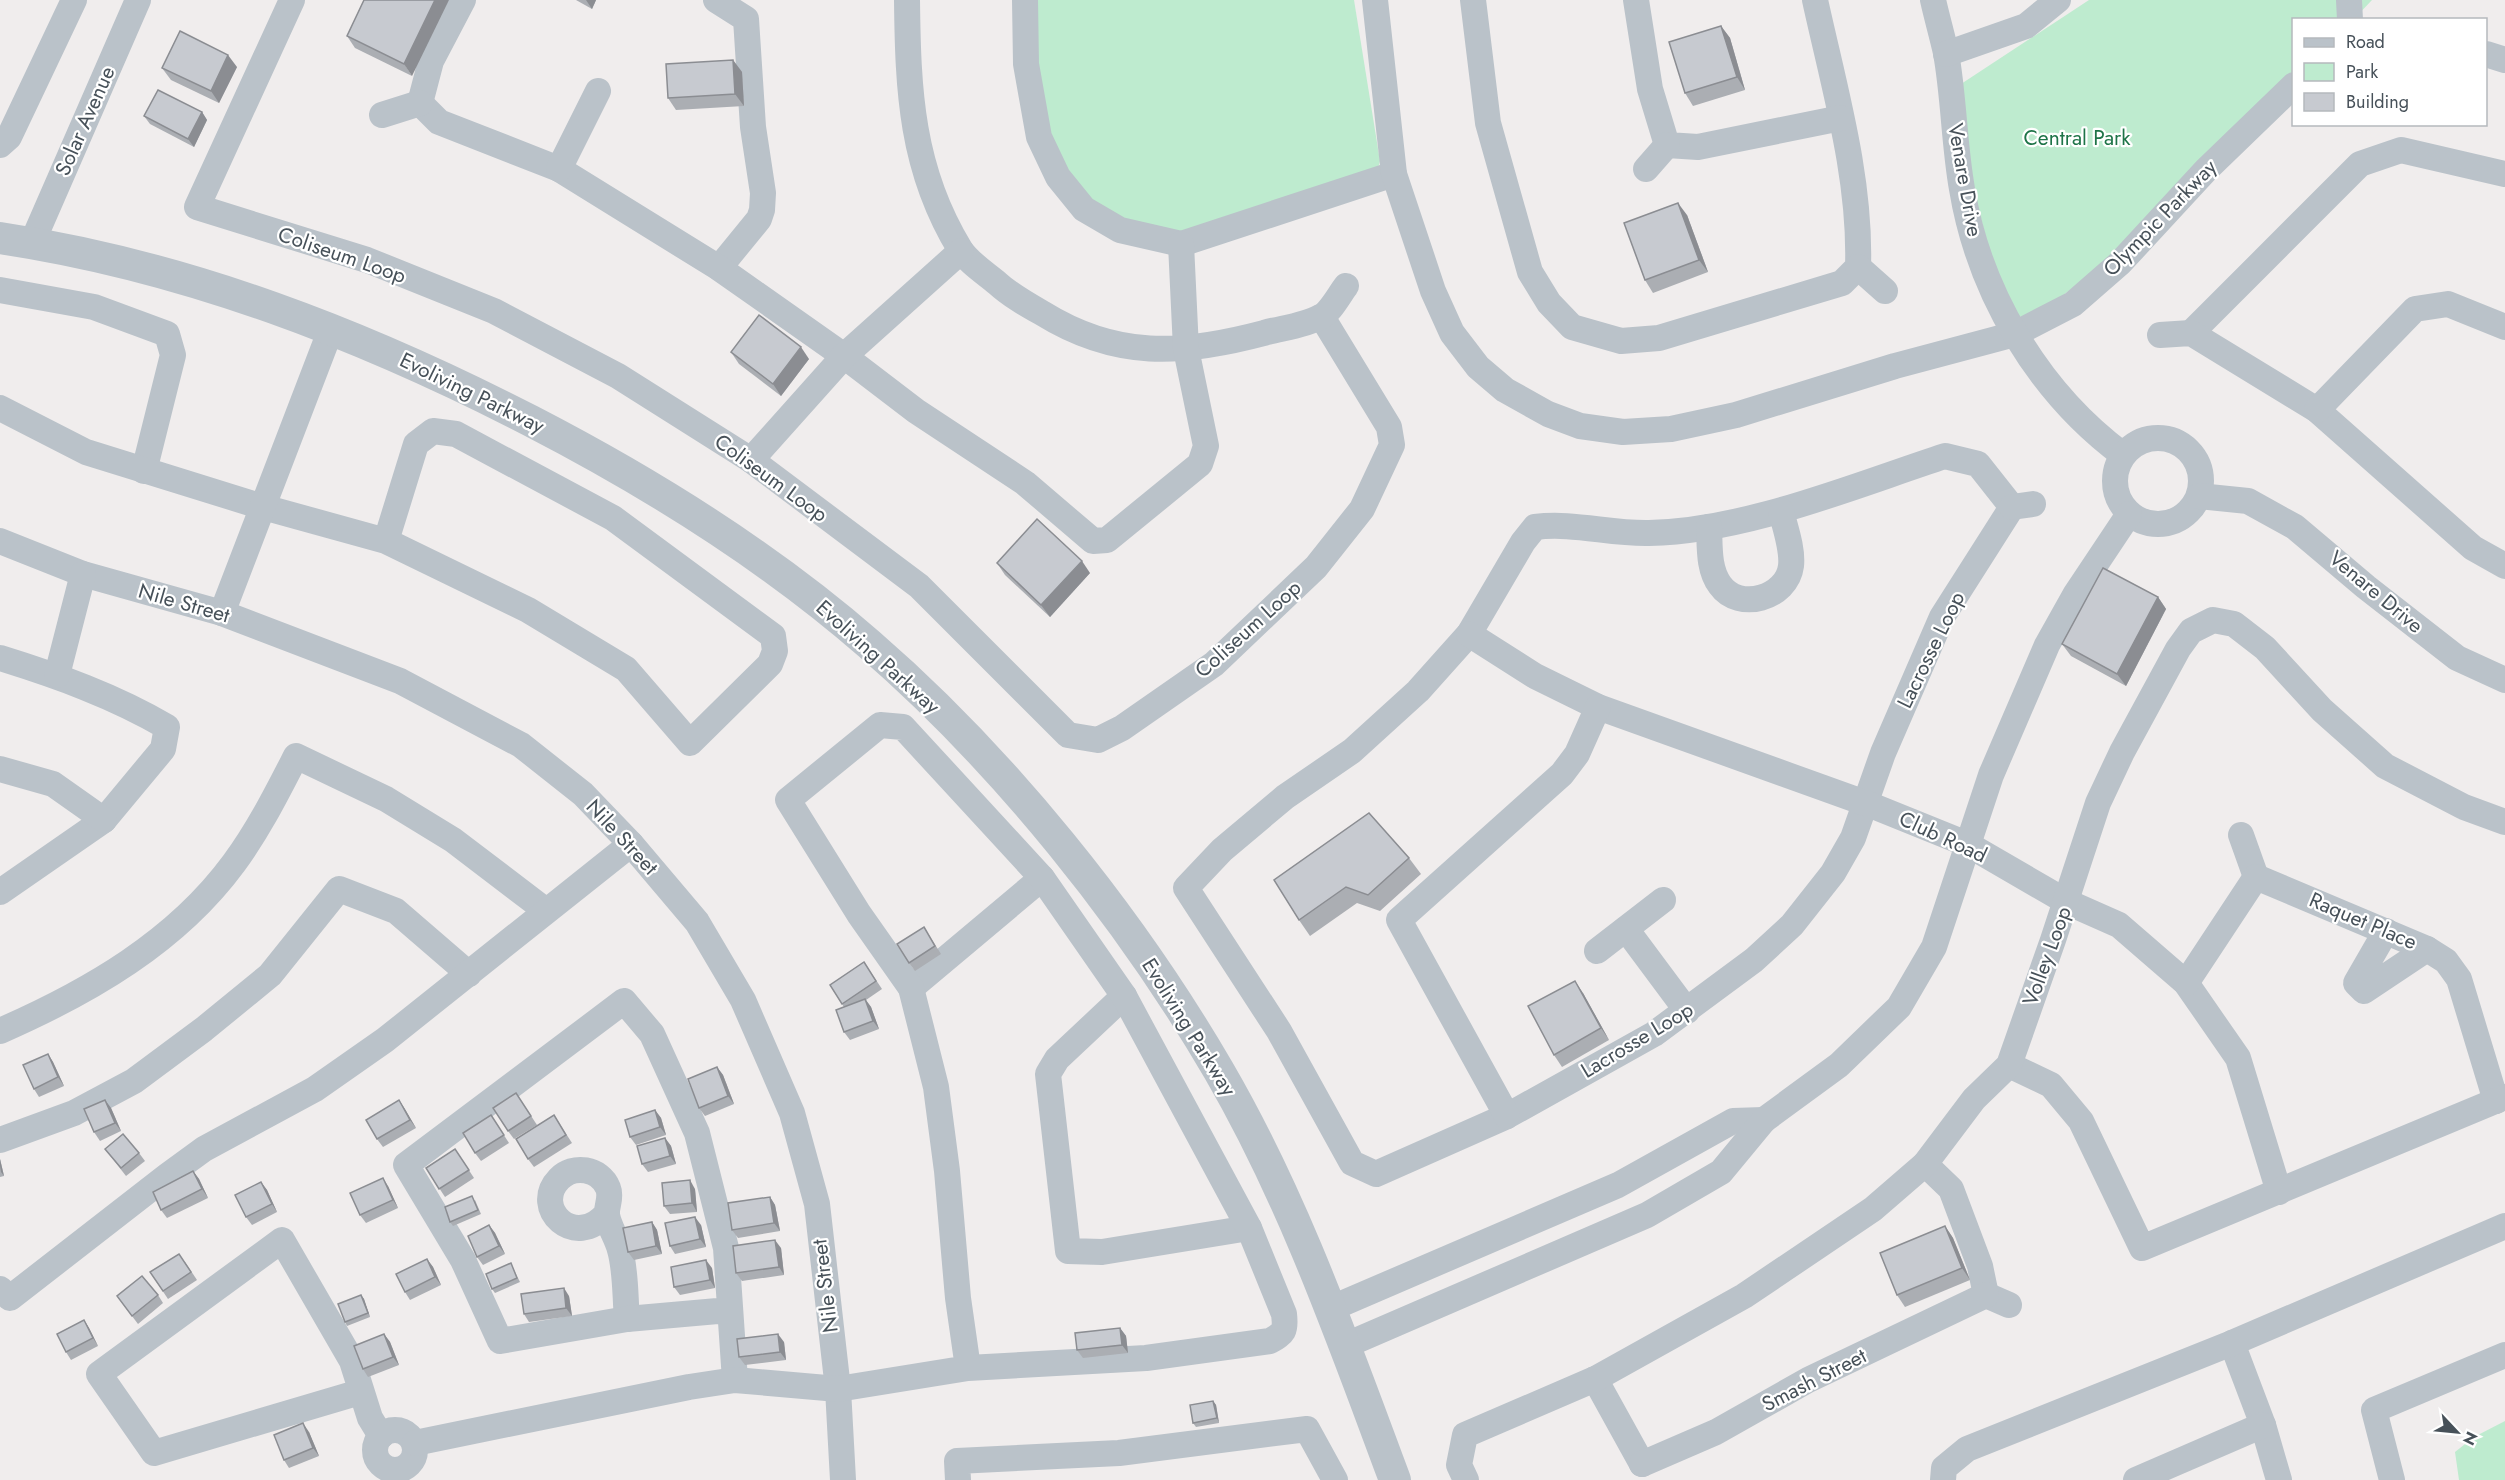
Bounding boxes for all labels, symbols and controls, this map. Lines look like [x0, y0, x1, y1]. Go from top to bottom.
legend [2292, 18, 2487, 126]
text: Road [2346, 29, 2385, 55]
text: Park [2346, 59, 2378, 85]
street label: Solar Avenue [48, 61, 123, 180]
text: Building [2346, 89, 2409, 115]
street label: Venare Drive [1940, 121, 1990, 239]
park label: Central Park [2023, 123, 2131, 153]
street label: Olympic Parkway [2096, 152, 2224, 283]
street label: Coliseum Loop [274, 219, 410, 291]
street label: Evoliving Parkway [395, 345, 550, 441]
street label: Coliseum Loop [708, 427, 834, 529]
street label: Venare Drive [2322, 544, 2430, 641]
street label: Coliseum Loop [1188, 573, 1308, 685]
street label: Nile Street [135, 576, 233, 630]
street label: Lacrosse Loop [1890, 587, 1972, 713]
street label: Evoliving Parkway [809, 593, 947, 721]
street label: Nile Street [579, 792, 665, 882]
street label: Club Road [1894, 804, 1992, 870]
street label: Raquet Place [2305, 885, 2422, 957]
street label: Volley Loop [2015, 902, 2079, 1010]
street label: Evoliving Parkway [1135, 952, 1244, 1102]
street label: Lacrosse Loop [1575, 995, 1699, 1085]
street label: Nile Street [804, 1238, 846, 1334]
street label: Smash Street [1756, 1341, 1872, 1419]
north arrow [2427, 1402, 2487, 1462]
text: N [2457, 1428, 2483, 1449]

